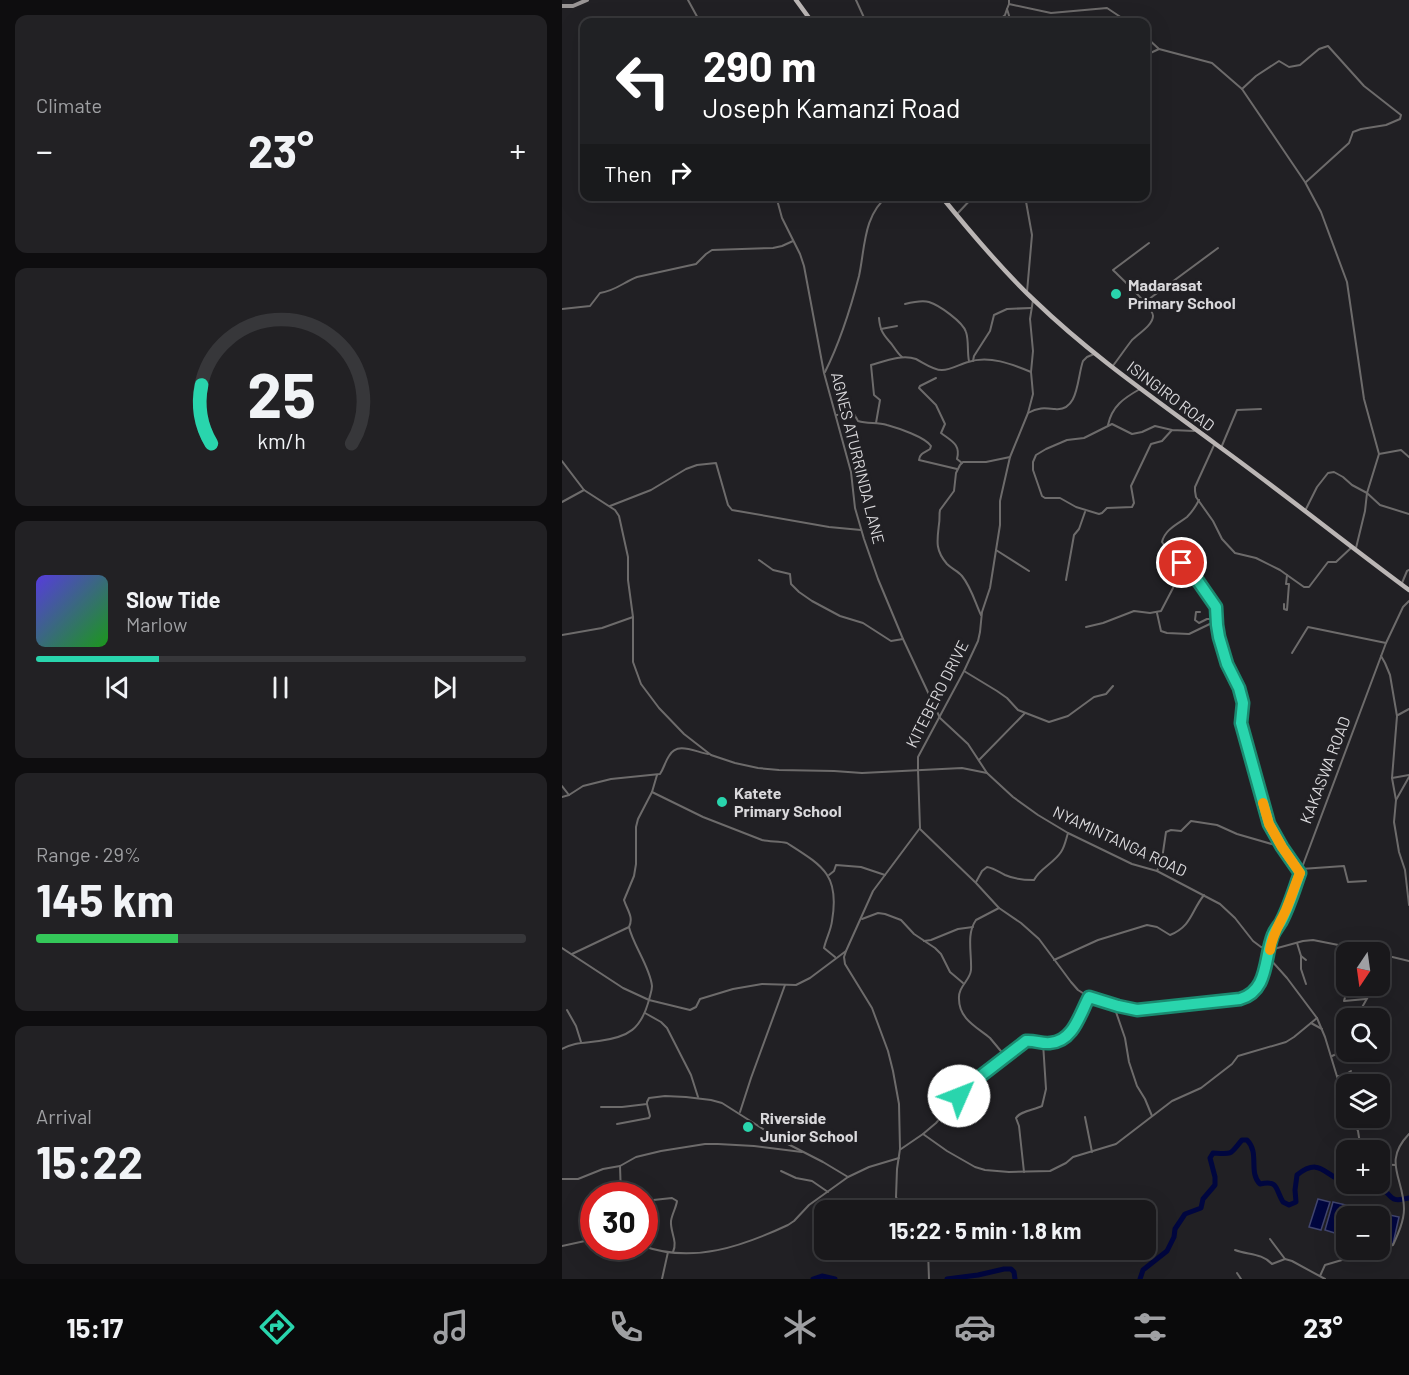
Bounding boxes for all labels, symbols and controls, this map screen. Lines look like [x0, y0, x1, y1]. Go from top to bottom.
text: 290 m [703, 40, 816, 90]
icon: left [604, 42, 682, 120]
text: Joseph Kamanzi Road [703, 91, 960, 123]
text: Climate [36, 93, 102, 117]
text: 23° [248, 123, 314, 177]
text: − [36, 130, 53, 170]
text: + [509, 130, 526, 170]
icon: right [664, 156, 697, 189]
text: Then [604, 160, 652, 186]
place label: Madarasat Primary School [1128, 275, 1236, 312]
marker: Madarasat Primary School [1109, 287, 1123, 301]
text: 25 [247, 356, 315, 430]
street label: ISINGIRO ROAD [1124, 357, 1219, 435]
street label: AGNES ATURRINDA LANE [828, 370, 889, 546]
text: km/h [257, 428, 305, 453]
pin [1156, 537, 1207, 588]
icon: arrive [1165, 546, 1198, 579]
text: Slow Tide [126, 586, 221, 612]
text: Marlow [126, 612, 187, 636]
street label: KITEBERO DRIVE [901, 637, 972, 751]
icon: previous [101, 671, 134, 704]
icon: pause [264, 671, 297, 704]
icon: next [428, 671, 461, 704]
street label: KAKASWA ROAD [1295, 714, 1354, 826]
place label: Katete Primary School [734, 783, 842, 820]
marker: Katete Primary School [715, 795, 729, 809]
street label: NYAMINTANGA ROAD [1050, 801, 1190, 880]
text: Range · 29% [36, 842, 141, 866]
text: 145 km [36, 872, 174, 926]
north arrow [1336, 942, 1390, 996]
map controls [1336, 942, 1390, 1260]
button: search [1336, 1008, 1390, 1062]
position arrow [927, 1064, 991, 1128]
button: layers [1336, 1074, 1390, 1128]
text: Arrival [36, 1104, 92, 1128]
place label: Riverside Junior School [760, 1108, 858, 1145]
marker: Riverside Junior School [741, 1120, 755, 1134]
text: 15:22 [36, 1134, 143, 1188]
button: + [1336, 1140, 1390, 1194]
speed limit sign: 30 [580, 1182, 658, 1260]
button: − [1336, 1206, 1390, 1260]
text: 15:22 · 5 min · 1.8 km [889, 1217, 1081, 1243]
icon: directions [256, 1306, 298, 1348]
icon: music [430, 1306, 472, 1348]
icon: phone [605, 1306, 647, 1348]
icon: climate [779, 1306, 821, 1348]
icon: car [954, 1306, 996, 1348]
icon: filters [1129, 1306, 1171, 1348]
text: 15:17 [66, 1311, 123, 1343]
text: 23° [1303, 1311, 1343, 1343]

